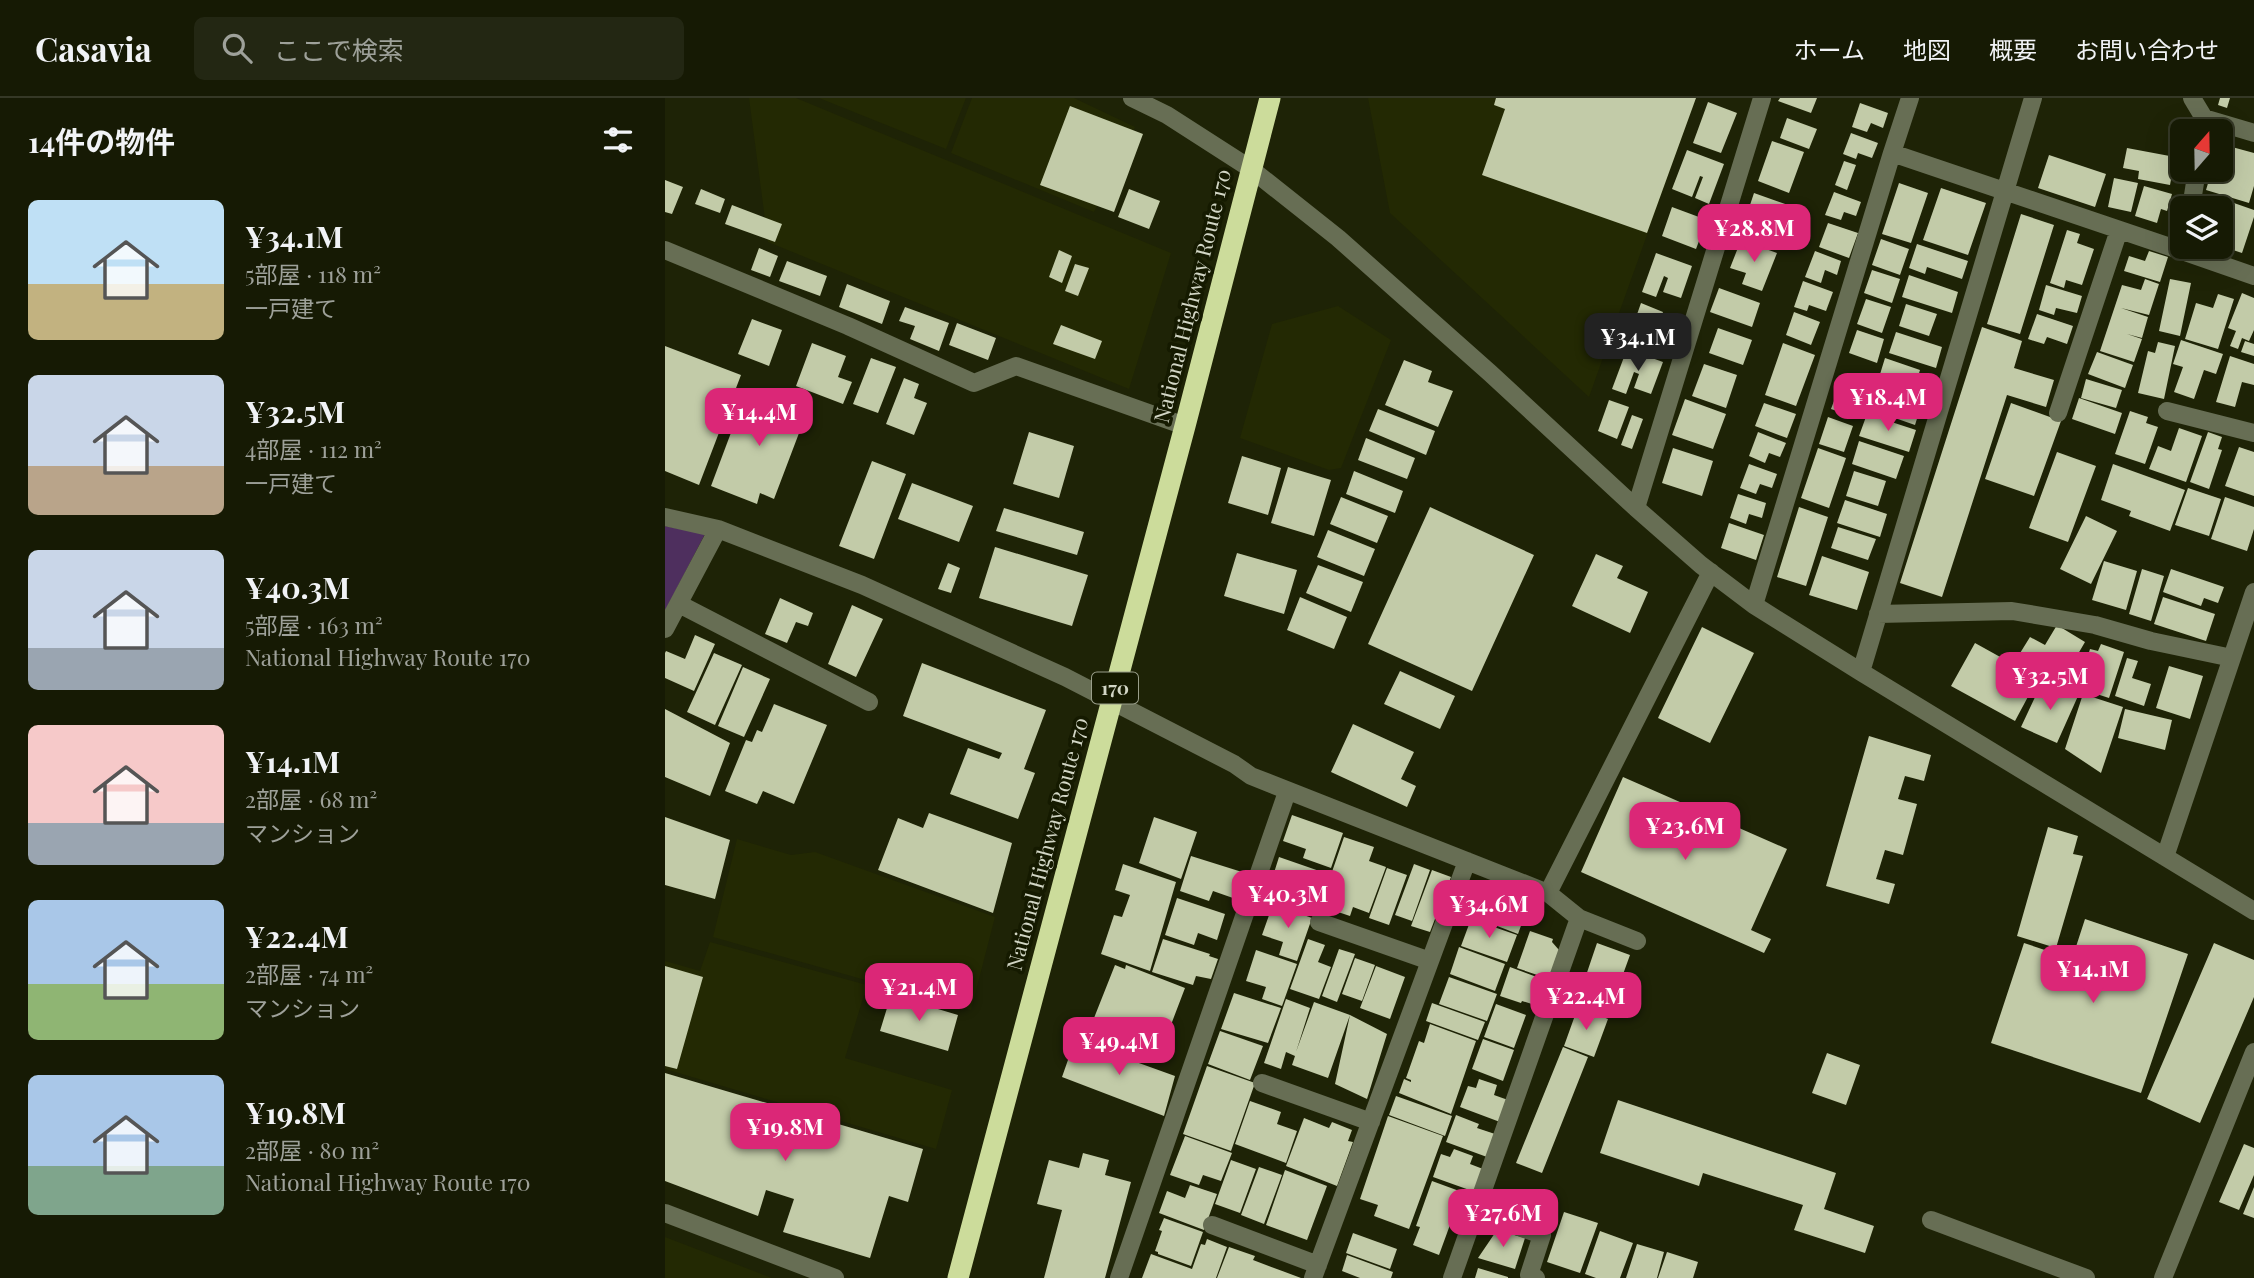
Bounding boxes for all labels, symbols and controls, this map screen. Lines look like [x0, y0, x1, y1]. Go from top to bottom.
search box [194, 17, 684, 80]
text: Casavia [35, 26, 152, 70]
icon: search [218, 29, 256, 67]
text: ここで検索 [274, 32, 404, 67]
text: ホーム [1794, 33, 1865, 65]
text: 地図 [1903, 33, 1951, 65]
text: 概要 [1989, 33, 2037, 65]
text: お問い合わせ [2075, 33, 2219, 65]
north arrow [2170, 119, 2233, 182]
map controls [2170, 119, 2233, 259]
text: 14件の物件 [28, 121, 175, 161]
icon: filters [599, 121, 637, 159]
street label: National Highway Route 170 [1146, 166, 1236, 425]
button: layers [2170, 196, 2233, 259]
pin: ¥28.8M [1697, 204, 1811, 264]
text: ¥28.8M [1714, 211, 1794, 242]
text: ¥34.1M [245, 216, 343, 256]
icon: home [84, 228, 168, 312]
text: 5部屋 · 118 m² [245, 258, 381, 289]
text: 一戸建て [245, 292, 337, 323]
pin: ¥34.1M [1581, 314, 1695, 373]
text: ¥34.1M [1600, 320, 1676, 351]
pin: ¥18.4M [1831, 374, 1945, 433]
text: ¥18.4M [1850, 380, 1926, 411]
pin: ¥14.4M [702, 388, 816, 448]
text: ¥32.5M [245, 391, 345, 431]
text: ¥14.4M [721, 395, 797, 426]
icon: home [84, 403, 168, 487]
text: 4部屋 · 112 m² [245, 433, 382, 464]
text: 一戸建て [245, 467, 337, 498]
text: ¥40.3M [245, 567, 350, 607]
icon: home [84, 578, 168, 662]
text: 5部屋 · 163 m² [245, 609, 383, 640]
text: National Highway Route 170 [245, 641, 530, 672]
pin: ¥32.5M [1993, 652, 2107, 712]
text: ¥32.5M [2012, 659, 2088, 690]
road number: 170 [1092, 673, 1138, 704]
street label: National Highway Route 170 [999, 714, 1093, 973]
text: ¥14.1M [245, 741, 340, 781]
icon: home [84, 753, 168, 837]
text: 2部屋 · 68 m² [245, 783, 377, 814]
pin: ¥23.6M [1628, 802, 1742, 862]
text: ¥23.6M [1645, 809, 1725, 840]
text: マンション [245, 817, 360, 848]
pin: ¥40.3M [1231, 870, 1345, 930]
text: ¥40.3M [1248, 877, 1328, 908]
pin: ¥34.6M [1432, 880, 1546, 940]
text: ¥34.6M [1449, 887, 1529, 918]
text: ¥22.4M [245, 916, 348, 956]
icon: home [84, 928, 168, 1012]
pin: ¥14.1M [2036, 946, 2150, 1005]
text: ¥14.1M [2057, 952, 2129, 983]
text: 2部屋 · 74 m² [245, 958, 373, 989]
pin: ¥21.4M [862, 964, 976, 1023]
text: ¥21.4M [881, 970, 957, 1001]
pin: ¥22.4M [1529, 972, 1643, 1032]
text: ¥22.4M [1546, 979, 1626, 1010]
text: マンション [245, 992, 360, 1023]
pin: ¥49.4M [1062, 1018, 1176, 1077]
text: ¥49.4M [1079, 1024, 1159, 1055]
text: ¥19.8M [245, 1092, 346, 1132]
icon: home [84, 1103, 168, 1187]
pin: ¥19.8M [728, 1104, 842, 1163]
text: ¥19.8M [746, 1110, 824, 1141]
text: 2部屋 · 80 m² [245, 1134, 379, 1165]
text: National Highway Route 170 [245, 1166, 530, 1197]
pin: ¥27.6M [1446, 1190, 1560, 1249]
text: ¥27.6M [1464, 1196, 1542, 1227]

